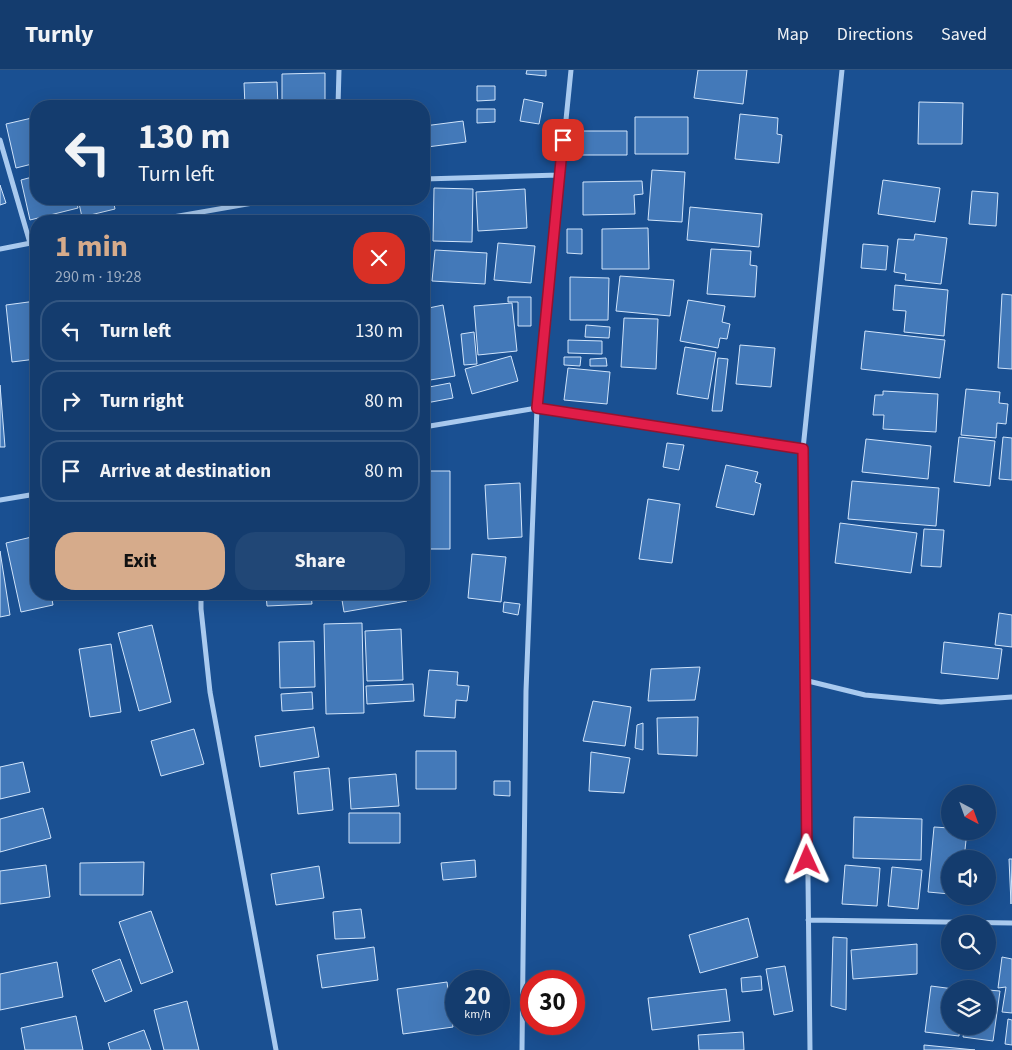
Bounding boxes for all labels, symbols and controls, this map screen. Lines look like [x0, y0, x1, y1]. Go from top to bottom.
text: Turnly [25, 17, 94, 52]
text: Map [777, 22, 809, 47]
text: Directions [837, 22, 913, 47]
text: Saved [941, 22, 987, 47]
text: 130 m [138, 112, 230, 162]
pin [542, 119, 584, 161]
icon: left [55, 120, 120, 185]
icon: arrive [549, 126, 577, 154]
text: Turn left [138, 158, 214, 190]
text: 1 min [55, 225, 128, 268]
button: close [353, 232, 405, 284]
text: 290 m · 19:28 [55, 266, 142, 288]
icon: left [57, 317, 85, 345]
text: Turn left [100, 318, 171, 345]
text: 130 m [355, 318, 403, 345]
icon: right [57, 387, 85, 415]
text: Turn right [100, 388, 184, 415]
text: 80 m [365, 388, 403, 415]
icon: arrive [57, 457, 85, 485]
text: Arrive at destination [100, 458, 271, 485]
text: 80 m [365, 458, 403, 485]
button: Exit [55, 532, 225, 590]
button: Share [235, 532, 405, 590]
north arrow [941, 785, 996, 840]
map controls [941, 785, 996, 1035]
position arrow [780, 833, 832, 885]
button: sound [941, 850, 996, 905]
button: search [941, 915, 996, 970]
speed limit sign: 30 [520, 970, 585, 1035]
text: 20 [464, 978, 491, 1014]
button: layers [941, 980, 996, 1035]
text: km/h [464, 1006, 491, 1023]

